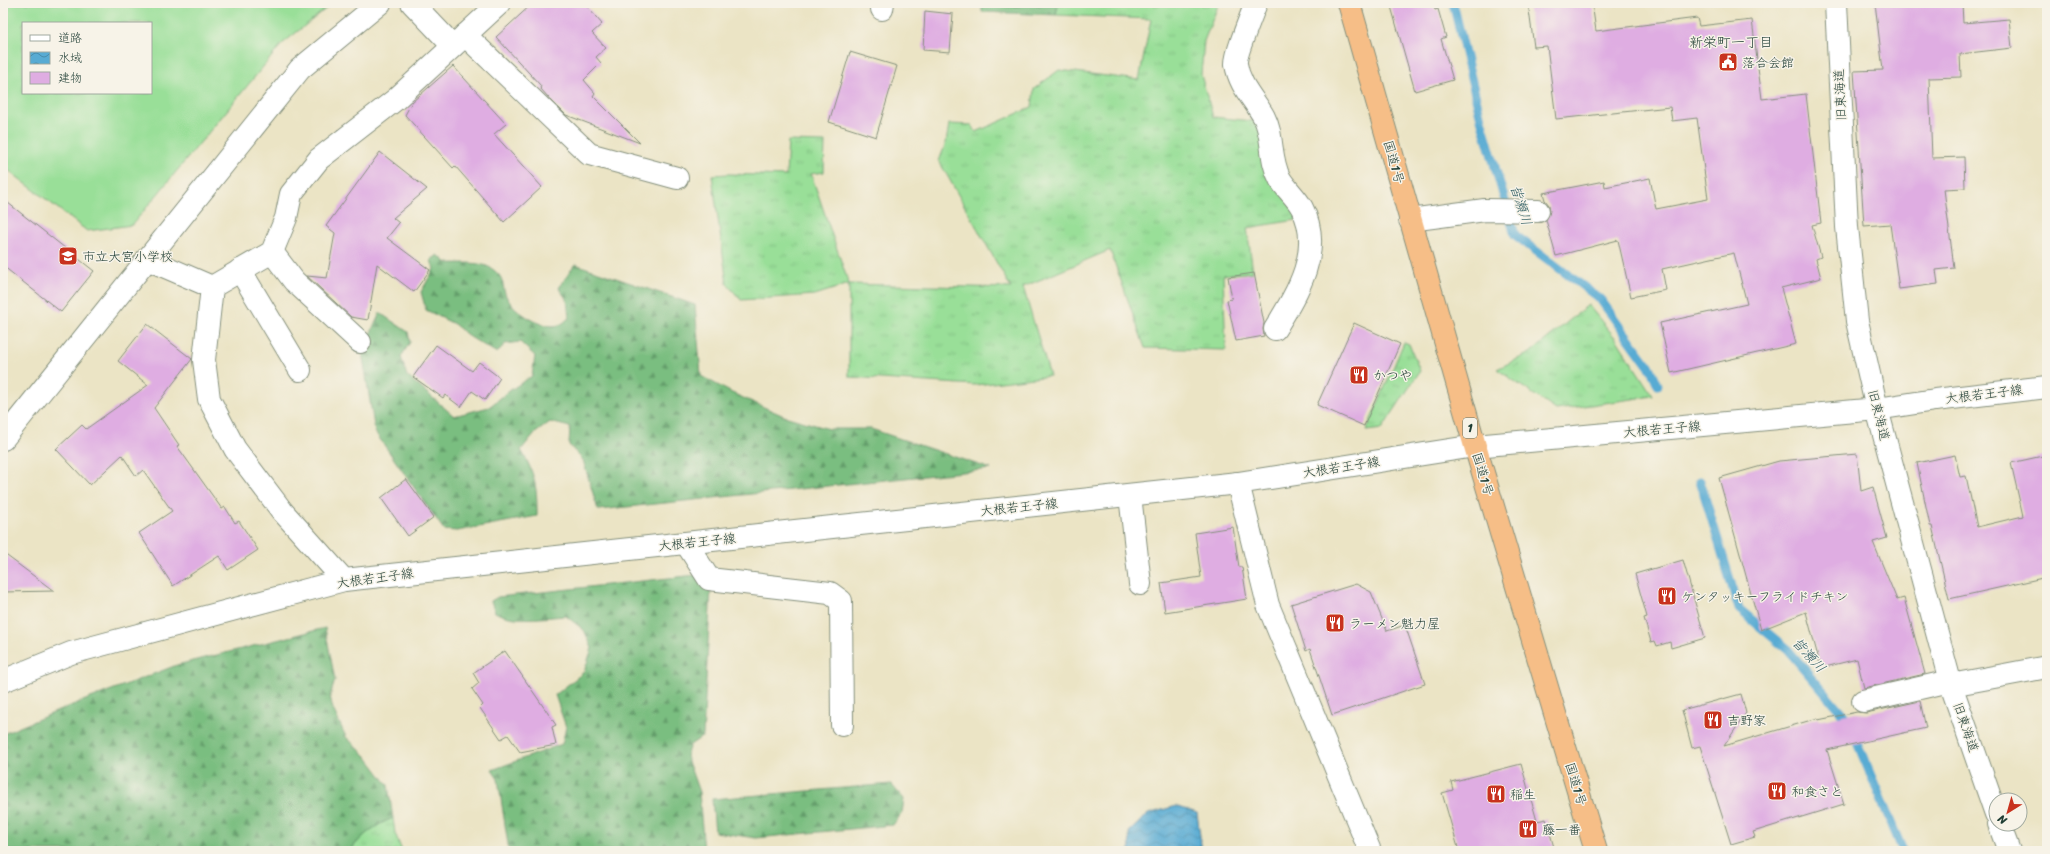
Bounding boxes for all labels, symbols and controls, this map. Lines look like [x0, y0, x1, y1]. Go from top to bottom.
legend [22, 22, 152, 94]
text: 道路 [58, 27, 82, 49]
district label: 新栄町一丁目 [1689, 30, 1773, 55]
text: 水域 [58, 47, 82, 69]
public building icon: 落合会館 [1717, 51, 1739, 73]
place label: 落合会館 [1742, 51, 1794, 74]
text: 建物 [58, 67, 82, 89]
street label: 旧東海道 [1827, 68, 1853, 122]
street label: 国道1号 [1377, 137, 1411, 187]
water label: 皆瀬川 [1503, 181, 1539, 229]
school or university icon: 市立大宮小学校 [57, 245, 79, 267]
place label: 市立大宮小学校 [82, 245, 173, 268]
restaurant icon: かつや [1348, 364, 1370, 386]
place label: かつや [1373, 364, 1412, 387]
street label: 大根若王子線 [1944, 378, 2025, 410]
street label: 旧東海道 [1862, 387, 1896, 443]
street label: 大根若王子線 [1622, 414, 1703, 444]
road number: 1 [1463, 418, 1477, 438]
street label: 大根若王子線 [1301, 449, 1382, 484]
street label: 国道1号 [1465, 449, 1501, 499]
street label: 大根若王子線 [979, 491, 1060, 523]
street label: 大根若王子線 [657, 526, 738, 558]
street label: 大根若王子線 [335, 561, 416, 595]
restaurant icon: ケンタッキーフライドチキン [1656, 585, 1678, 607]
place label: ケンタッキーフライドチキン [1681, 585, 1848, 608]
restaurant icon: ラーメン魁力屋 [1324, 612, 1346, 634]
place label: ラーメン魁力屋 [1349, 612, 1440, 635]
water label: 皆瀬川 [1786, 631, 1832, 679]
street label: 旧東海道 [1947, 699, 1985, 755]
restaurant icon: 吉野家 [1702, 709, 1724, 731]
place label: 吉野家 [1727, 709, 1766, 732]
street label: 国道1号 [1558, 759, 1594, 809]
restaurant icon: 和食さと [1766, 780, 1788, 802]
place label: 和食さと [1791, 780, 1843, 803]
restaurant icon: 稲生 [1485, 783, 1507, 805]
place label: 稲生 [1510, 783, 1536, 806]
north arrow [1988, 792, 2028, 832]
text: N [1993, 809, 2012, 830]
restaurant icon: 藤一番 [1517, 818, 1539, 840]
place label: 藤一番 [1542, 818, 1581, 841]

